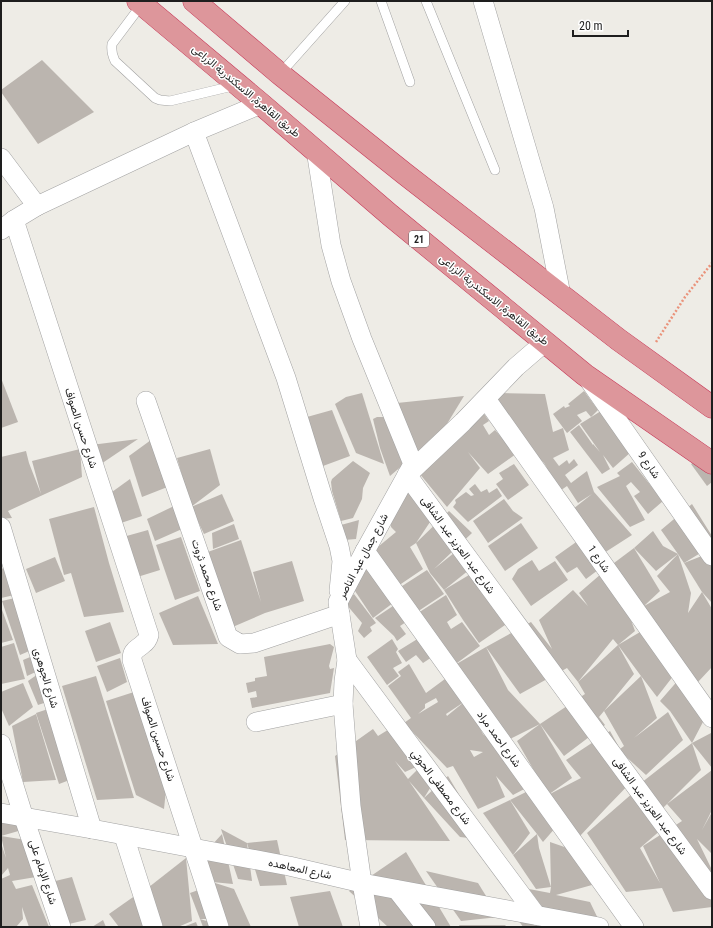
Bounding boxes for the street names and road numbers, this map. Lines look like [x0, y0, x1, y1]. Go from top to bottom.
street label: طريق القاهرة, الاسكندرية الزراعى [189, 42, 303, 140]
road number: 21 [409, 231, 429, 247]
street label: طريق القاهرة, الاسكندرية الزراعى [437, 252, 551, 348]
street label: شارع حسن الصواف [61, 386, 100, 471]
street label: شارع 9 [634, 449, 663, 482]
street label: شارع عبد العزيز عبد الشافى [417, 494, 498, 597]
street label: شارع جمال عبد الناصر [335, 511, 392, 602]
street label: شارع محمد ثروت [188, 538, 225, 613]
street label: شارع 1 [584, 543, 613, 576]
street label: شارع الجوهرى [30, 646, 61, 710]
street label: شارع حسين الصواف [137, 695, 178, 784]
street label: شارع احمد مراد [473, 708, 524, 771]
street label: شارع مصطفى الحوتي [406, 747, 474, 829]
street label: شارع عبد العزيز عبد الشافى [609, 755, 690, 858]
street label: شارع الإمام على [25, 838, 60, 907]
street label: شارع المعاهده [267, 856, 333, 883]

